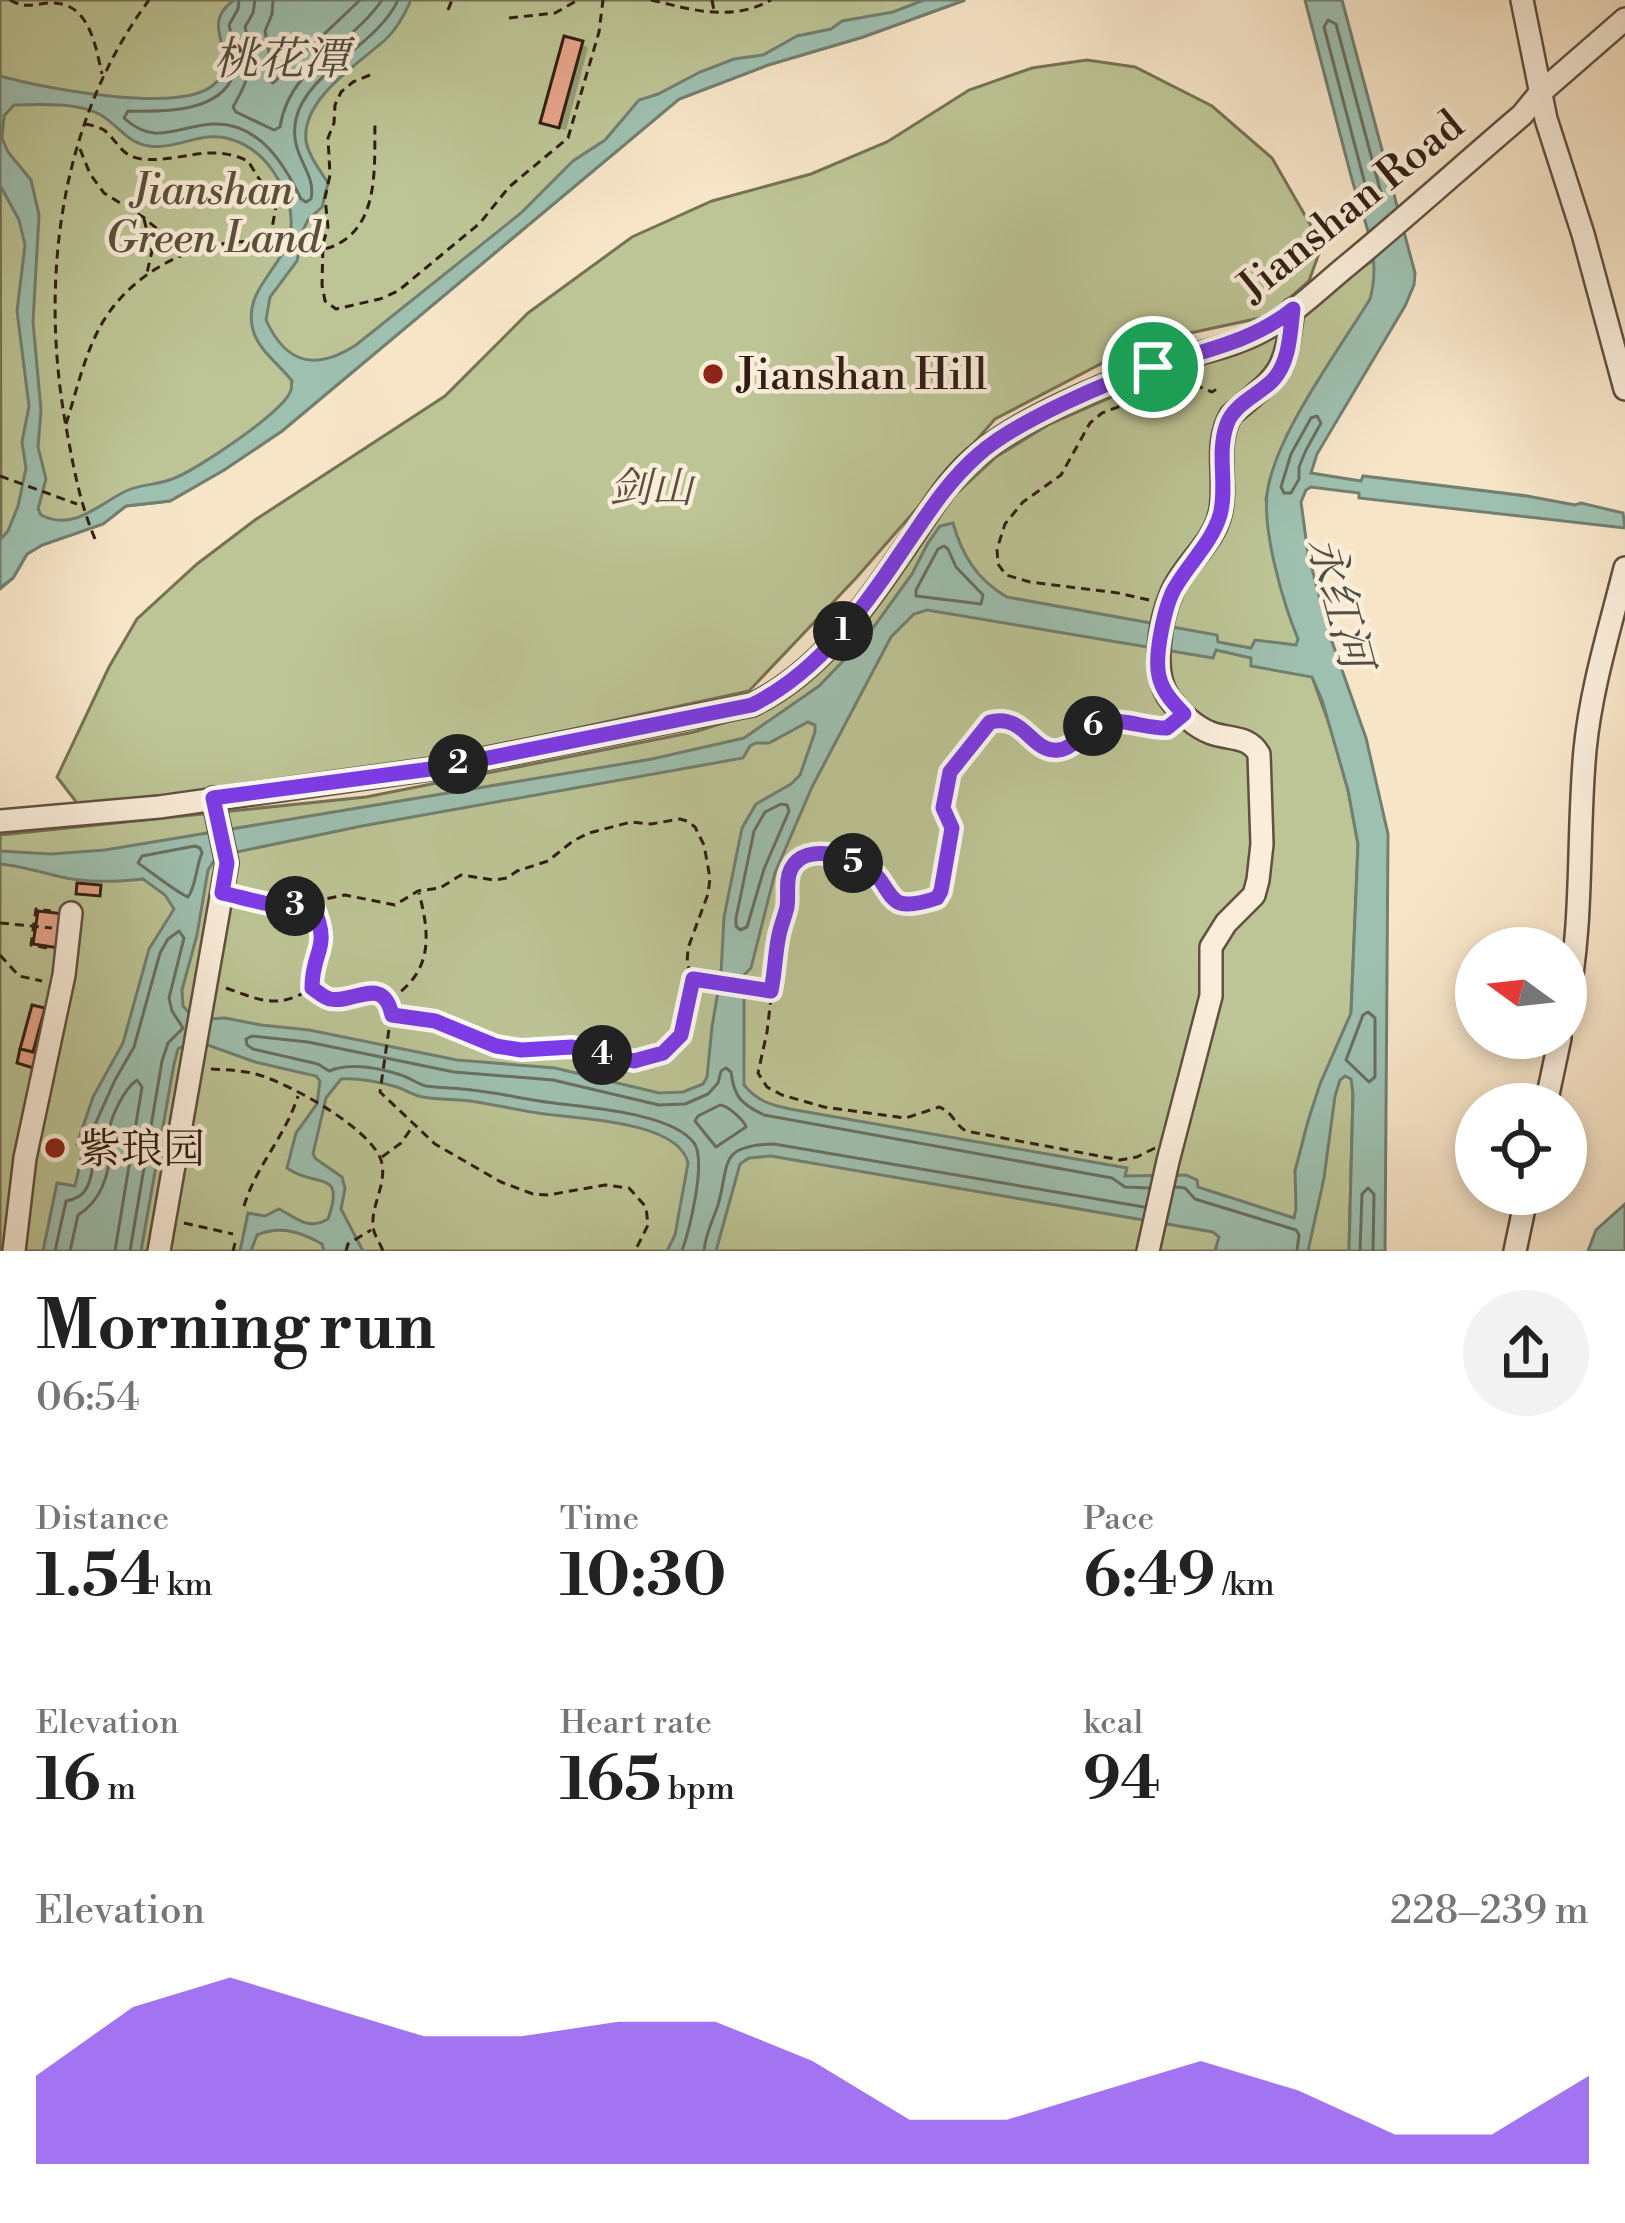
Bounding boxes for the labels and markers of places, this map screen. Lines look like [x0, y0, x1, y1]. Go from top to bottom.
pin [1102, 316, 1204, 418]
place label: Jianshan Hill [735, 350, 987, 403]
marker: Jianshan Hill [700, 361, 726, 387]
pin: 1 [813, 601, 873, 661]
pin: 6 [1063, 696, 1123, 756]
pin: 2 [428, 734, 488, 794]
pin: 5 [823, 833, 883, 893]
pin: 3 [265, 876, 325, 936]
pin: 4 [572, 1025, 632, 1085]
place label: 紫琅园 [79, 1124, 205, 1177]
marker: 紫琅园 [42, 1135, 68, 1161]

